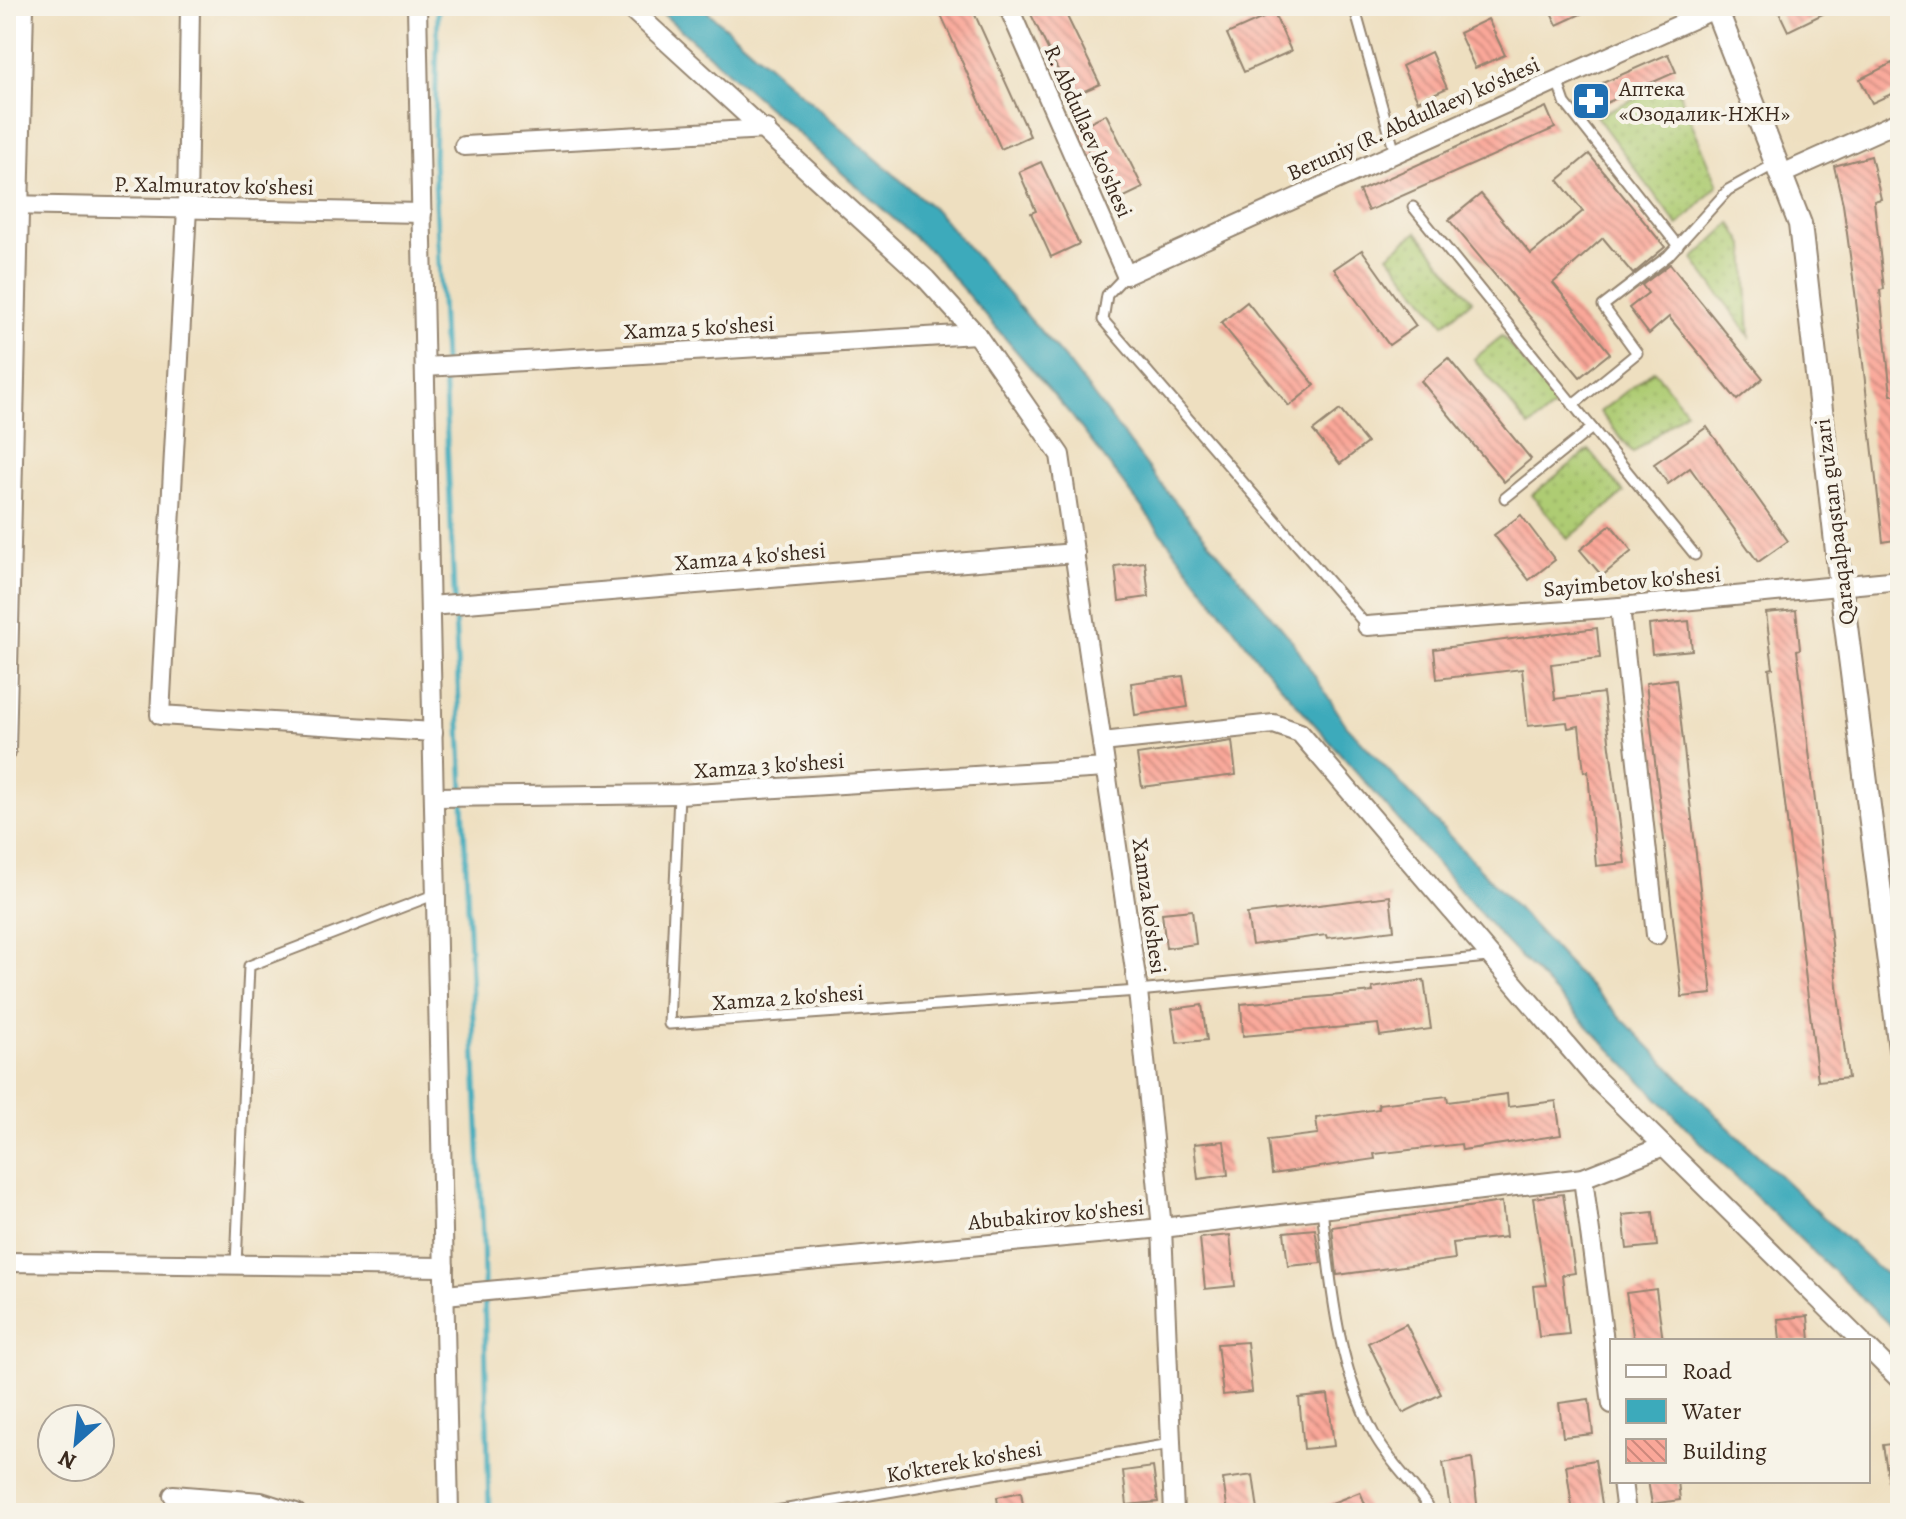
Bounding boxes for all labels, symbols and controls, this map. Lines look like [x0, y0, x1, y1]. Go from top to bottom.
street label: R. Abdullaev ko'shesi [1037, 40, 1140, 222]
street label: Beruniy (R. Abdullaev) ko'shesi [1282, 50, 1544, 188]
place label: Аптека «Озодалик-НЖН» [1618, 74, 1790, 129]
pharmacy icon: Аптека «Озодалик-НЖН» [1570, 80, 1612, 122]
street label: P. Xalmuratov ko'shesi [114, 169, 314, 203]
street label: Xamza 5 ko'shesi [623, 309, 775, 347]
street label: Qaraqalpaqstan gu'zari [1807, 417, 1863, 627]
street label: Xamza 4 ko'shesi [673, 535, 827, 579]
street label: Sayimbetov ko'shesi [1542, 559, 1722, 605]
street label: Xamza 3 ko'shesi [693, 746, 845, 786]
street label: Xamza ko'shesi [1125, 836, 1173, 976]
street label: Xamza 2 ko'shesi [711, 978, 865, 1018]
street label: Abubakirov ko'shesi [966, 1192, 1145, 1238]
legend [1610, 1339, 1870, 1483]
text: Road [1682, 1355, 1732, 1387]
text: Water [1681, 1395, 1742, 1427]
north arrow [36, 1403, 116, 1483]
street label: Ko'kterek ko'shesi [884, 1434, 1044, 1490]
text: Building [1682, 1435, 1767, 1467]
text: N [53, 1443, 81, 1477]

